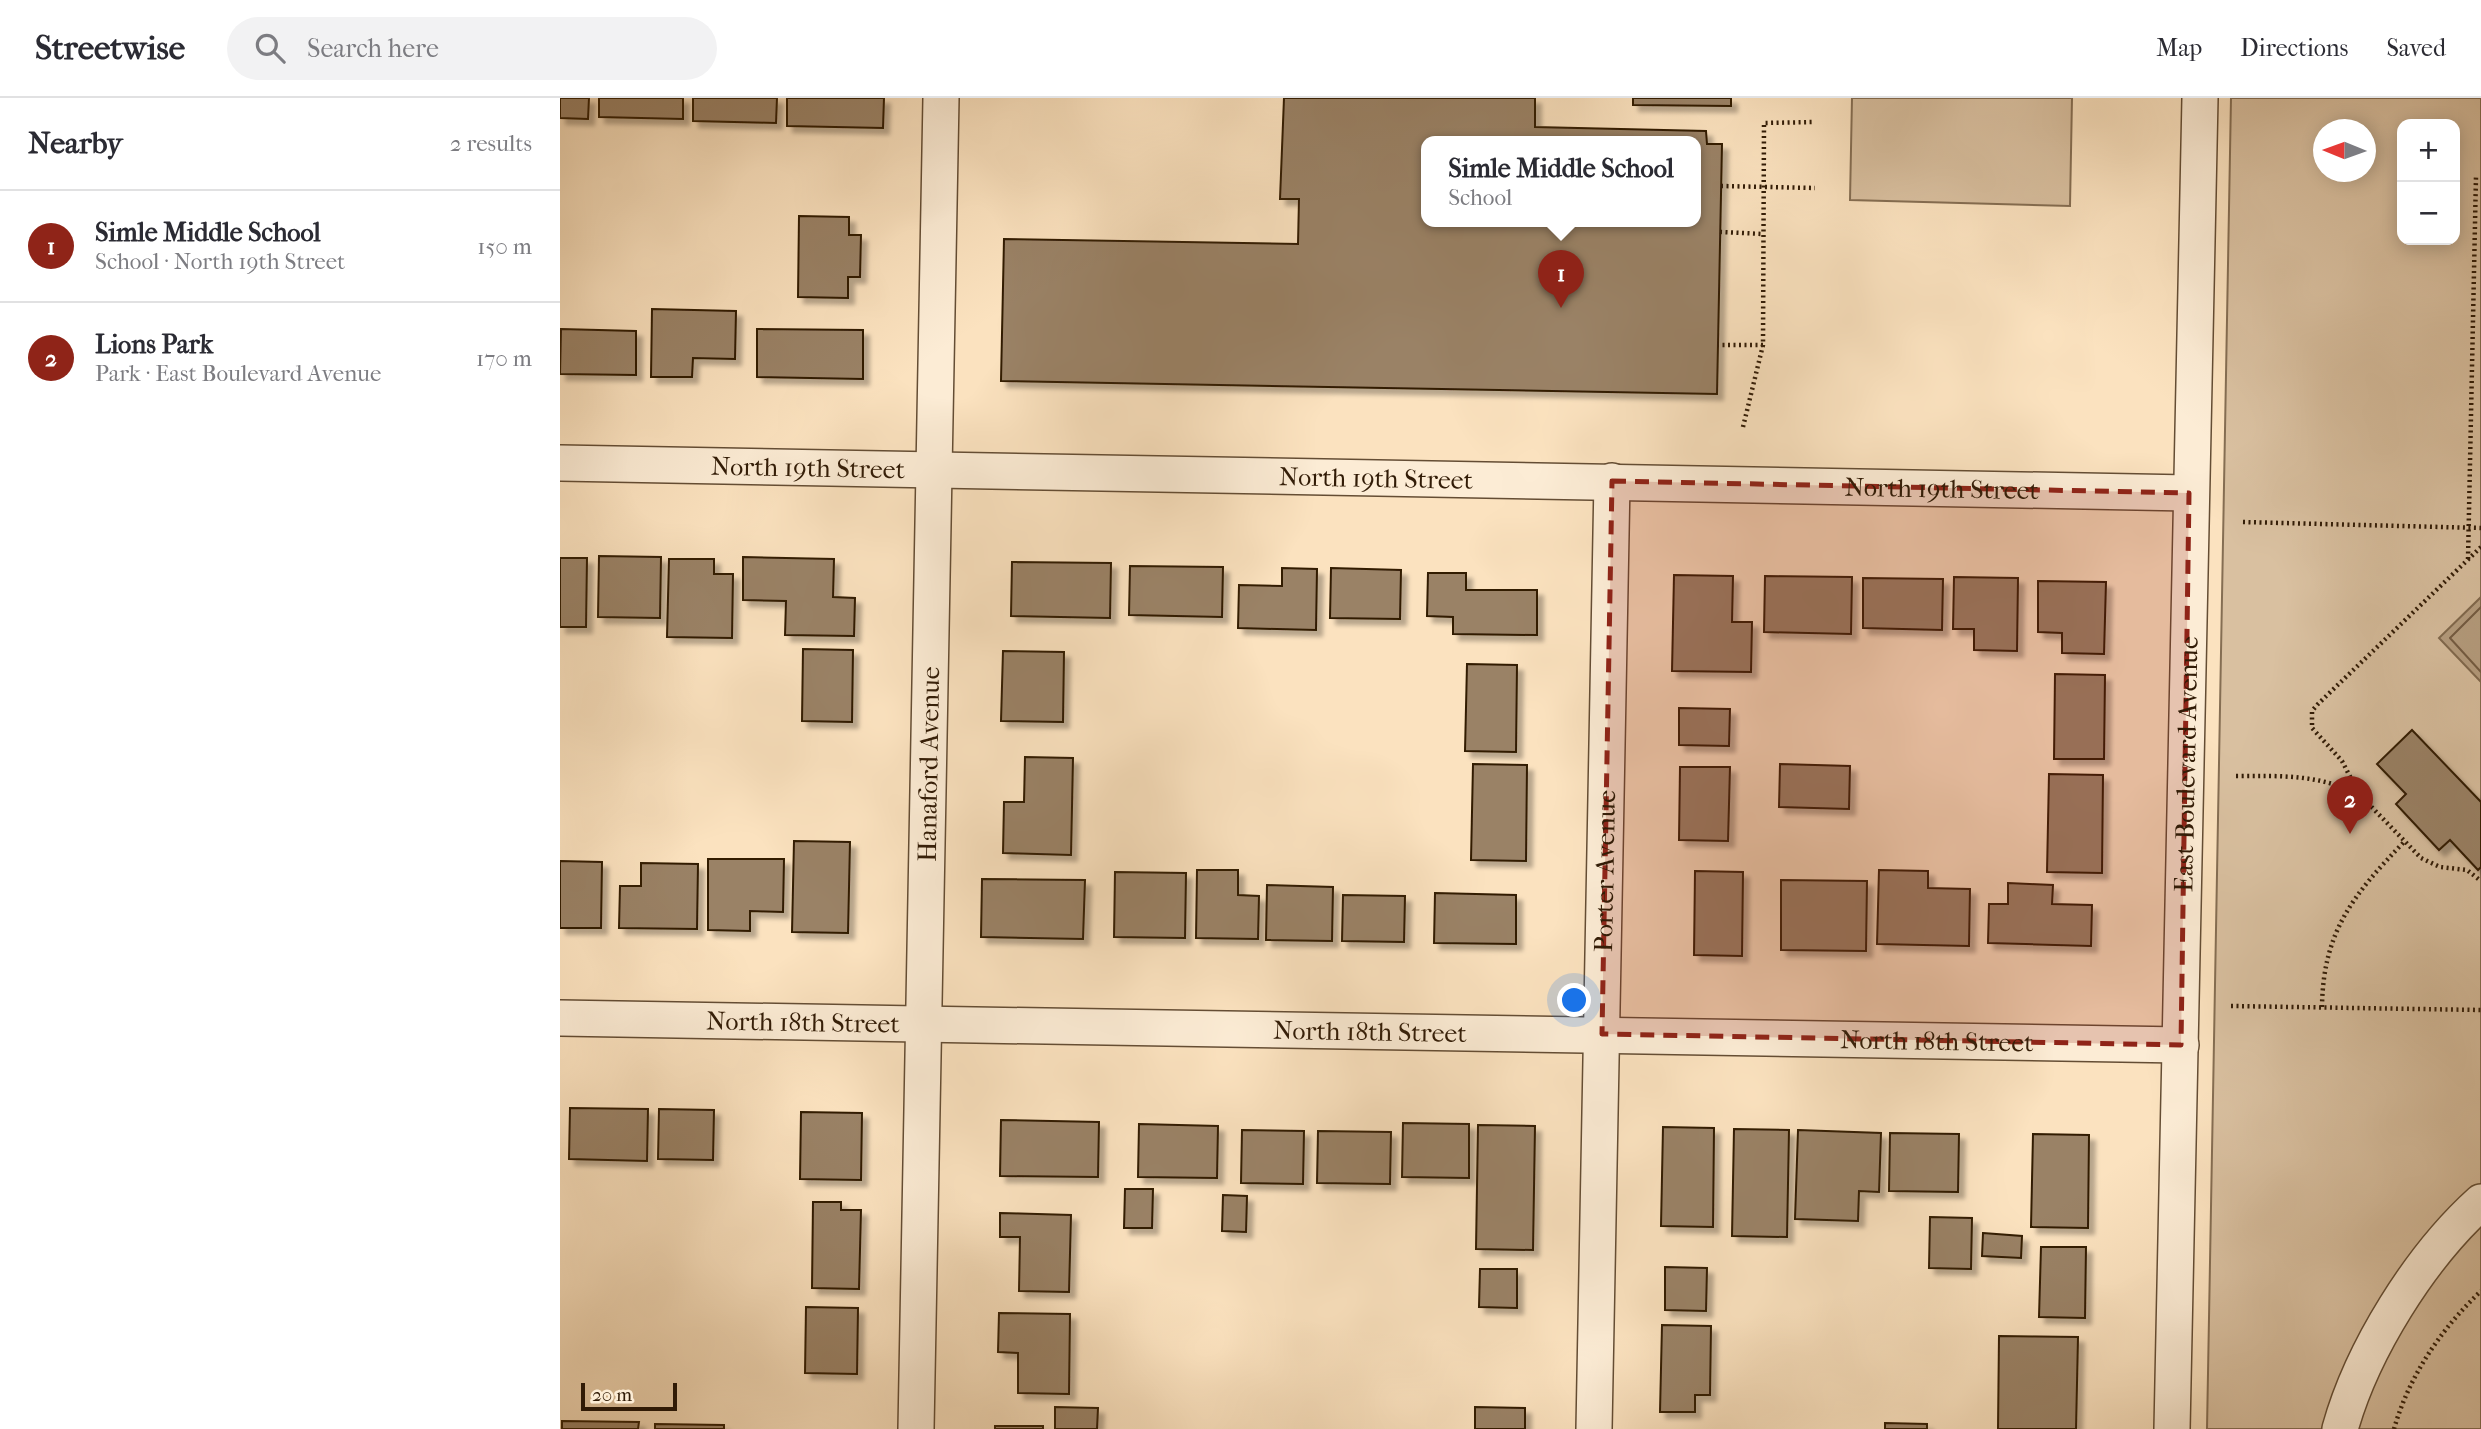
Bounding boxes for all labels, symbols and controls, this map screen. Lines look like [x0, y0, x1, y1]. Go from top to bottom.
search box [227, 17, 717, 80]
text: Streetwise [35, 29, 185, 68]
icon: search [251, 29, 289, 67]
text: Search here [307, 33, 439, 64]
text: Map [2156, 34, 2202, 62]
text: Directions [2240, 34, 2348, 62]
text: Saved [2386, 34, 2446, 62]
north arrow [2313, 119, 2376, 182]
map controls [2397, 119, 2460, 245]
button: + [2397, 119, 2460, 182]
text: Nearby [28, 126, 123, 161]
text: 2 results [450, 130, 532, 157]
popup [1421, 136, 1701, 227]
text: Simle Middle School [1448, 153, 1674, 184]
button: − [2397, 182, 2460, 245]
text: School [1448, 184, 1512, 211]
text: Simle Middle School [95, 217, 321, 248]
text: 1 [47, 233, 55, 260]
text: 150 m [477, 233, 532, 260]
text: School · North 19th Street [95, 248, 345, 275]
pin: 1 [1538, 250, 1584, 308]
text: Lions Park [95, 329, 213, 360]
text: 2 [45, 345, 57, 372]
text: 170 m [476, 345, 532, 372]
text: Park · East Boulevard Avenue [95, 360, 381, 387]
street label: North 19th Street [711, 450, 906, 485]
street label: North 19th Street [1279, 461, 1474, 495]
street label: North 19th Street [1844, 471, 2040, 506]
street label: East Boulevard Avenue [2168, 636, 2204, 892]
street label: Hanaford Avenue [911, 666, 946, 862]
pin: 2 [2327, 776, 2373, 834]
street label: Porter Avenue [1588, 790, 1622, 952]
your location [1557, 983, 1591, 1017]
street label: North 18th Street [706, 1005, 901, 1039]
street label: North 18th Street [1273, 1014, 1468, 1049]
street label: North 18th Street [1840, 1024, 2034, 1058]
scale bar [581, 1380, 677, 1412]
text: 20 m [592, 1384, 632, 1406]

